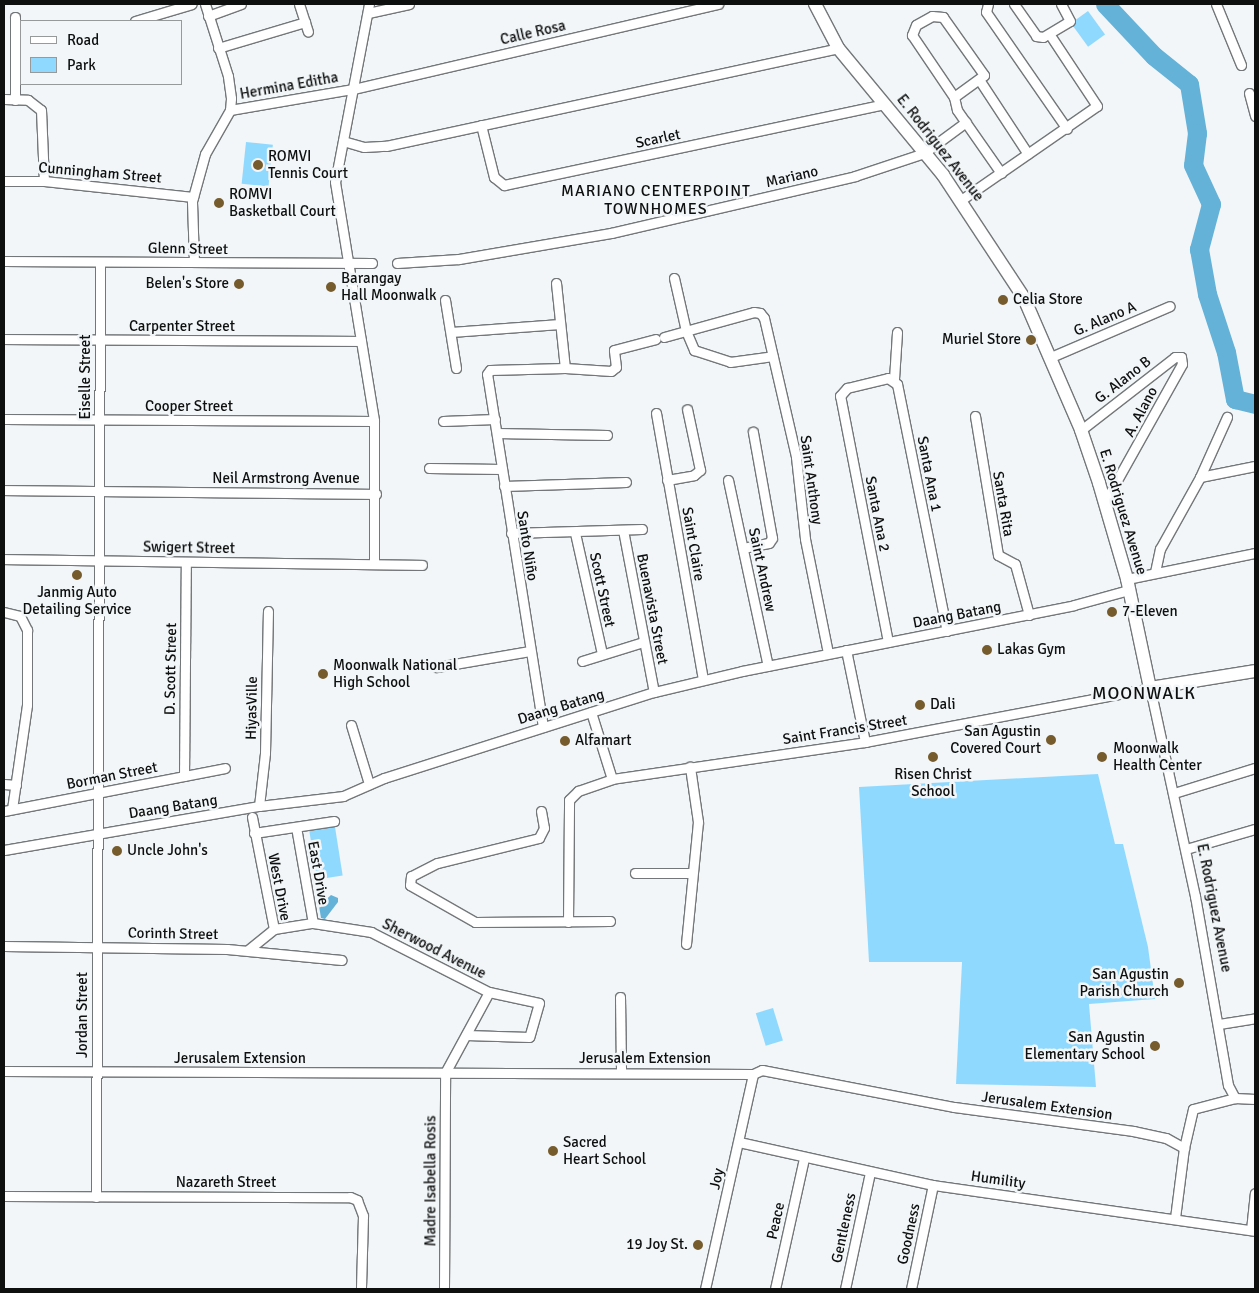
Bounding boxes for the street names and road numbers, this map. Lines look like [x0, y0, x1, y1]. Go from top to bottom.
street label: Calle Rosa [499, 17, 567, 49]
street label: Hermina Editha [238, 68, 340, 104]
street label: E. Rodriguez Avenue [893, 91, 987, 205]
street label: Scarlet [634, 125, 682, 153]
street label: Cunningham Street [38, 159, 162, 187]
street label: Mariano [764, 162, 820, 192]
street label: Glenn Street [148, 239, 228, 259]
street label: G. Alano A [1071, 298, 1139, 340]
street label: Carpenter Street [129, 318, 235, 336]
street label: Eiselle Street [77, 334, 95, 420]
street label: G. Alano B [1091, 352, 1155, 408]
street label: A. Alano [1120, 384, 1162, 440]
street label: Cooper Street [145, 398, 233, 416]
street label: Saint Anthony [796, 434, 826, 526]
street label: Santa Ana 1 [913, 435, 945, 513]
street label: E. Rodriguez Avenue [1095, 447, 1151, 577]
street label: Neil Armstrong Avenue [212, 470, 360, 488]
street label: Santa Rita [988, 470, 1018, 538]
street label: Santa Ana 2 [861, 475, 893, 553]
street label: Saint Claire [678, 506, 708, 582]
street label: Santo Niño [513, 510, 541, 582]
street label: Saint Andrew [744, 526, 780, 614]
street label: Swigert Street [143, 538, 235, 558]
street label: Scott Street [585, 551, 619, 629]
street label: Buenavista Street [632, 552, 672, 666]
street label: Daang Batang [911, 598, 1003, 632]
street label: D. Scott Street [161, 623, 181, 715]
street label: HiyasVille [242, 676, 262, 740]
street label: Daang Batang [515, 685, 607, 729]
street label: Saint Francis Street [782, 711, 908, 749]
street label: Borman Street [65, 758, 159, 794]
street label: Daang Batang [127, 791, 219, 823]
street label: East Drive [304, 840, 332, 906]
street label: E. Rodriguez Avenue [1193, 842, 1235, 974]
street label: West Drive [264, 852, 294, 922]
street label: Sherwood Avenue [379, 915, 489, 983]
street label: Corinth Street [128, 924, 218, 944]
street label: Jordan Street [74, 972, 92, 1058]
street label: Jerusalem Extension [174, 1050, 306, 1068]
street label: Jerusalem Extension [579, 1050, 711, 1068]
street label: Jerusalem Extension [980, 1088, 1114, 1124]
street label: Madre Isabella Rosis [422, 1115, 440, 1247]
street label: Joy [706, 1167, 728, 1191]
street label: Humility [970, 1167, 1026, 1193]
street label: Nazareth Street [176, 1174, 276, 1192]
street label: Gentleness [828, 1191, 860, 1265]
street label: Peace [763, 1201, 789, 1241]
street label: Goodness [894, 1202, 924, 1266]

